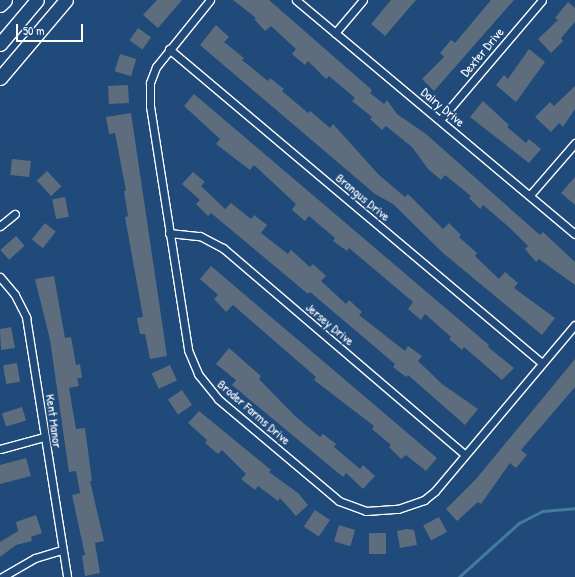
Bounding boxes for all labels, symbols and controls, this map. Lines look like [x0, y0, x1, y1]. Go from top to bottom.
scale bar [18, 16, 85, 42]
text: 50 m [23, 22, 44, 39]
street label: Dexter Drive [457, 24, 507, 80]
street label: Dairy Drive [418, 84, 468, 130]
street label: Brangus Drive [333, 170, 393, 224]
street label: Jersey Drive [303, 299, 357, 349]
street label: Broder Farms Drive [214, 376, 294, 448]
street label: Kent Manor [43, 393, 65, 449]

